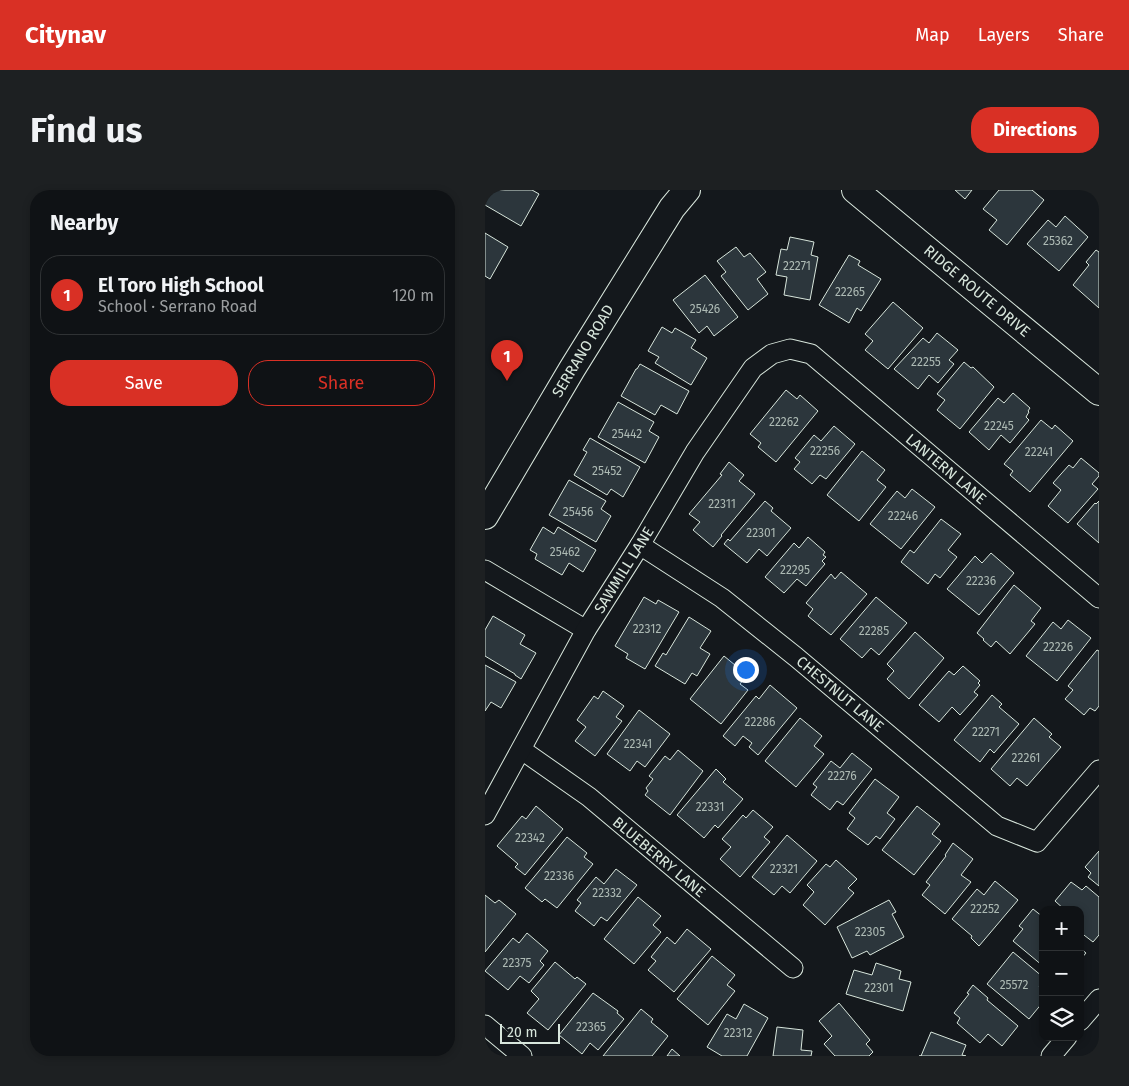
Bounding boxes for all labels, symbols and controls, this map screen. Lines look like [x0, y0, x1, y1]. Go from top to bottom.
text: Citynav [25, 21, 106, 49]
text: Map [915, 24, 950, 46]
text: Layers [978, 24, 1030, 46]
text: Share [1058, 24, 1104, 46]
button: Directions [971, 107, 1099, 153]
text: Find us [30, 109, 142, 151]
text: Nearby [50, 210, 118, 236]
house number: 25362 [1043, 234, 1073, 248]
street label: RIDGE ROUTE DRIVE [920, 241, 1034, 341]
house number: 22271 [783, 259, 811, 273]
text: El Toro High School [98, 274, 264, 297]
house number: 22265 [835, 285, 865, 299]
text: 1 [63, 286, 71, 305]
text: 120 m [392, 286, 434, 305]
text: School · Serrano Road [98, 297, 257, 316]
street label: SERRANO ROAD [548, 301, 618, 401]
house number: 25426 [690, 302, 720, 316]
pin: 1 [491, 340, 523, 381]
house number: 22255 [911, 355, 941, 369]
button: Save [50, 360, 238, 406]
button: Share [248, 360, 435, 406]
house number: 22262 [769, 415, 799, 429]
house number: 22245 [984, 419, 1014, 433]
house number: 25442 [612, 427, 642, 441]
street label: LANTERN LANE [902, 430, 990, 508]
house number: 22256 [810, 444, 840, 458]
house number: 22241 [1025, 445, 1053, 459]
house number: 25452 [592, 464, 622, 478]
house number: 22311 [708, 497, 736, 511]
house number: 25456 [563, 505, 593, 519]
house number: 22246 [888, 509, 918, 523]
street label: SAWMILL LANE [590, 523, 658, 617]
house number: 22301 [746, 526, 776, 540]
house number: 25462 [550, 545, 580, 559]
house number: 22295 [780, 563, 810, 577]
house number: 22236 [966, 574, 996, 588]
house number: 22312 [633, 622, 661, 636]
house number: 22285 [859, 624, 889, 638]
house number: 22226 [1043, 640, 1073, 654]
street label: CHESTNUT LANE [793, 652, 887, 736]
your location [733, 657, 759, 683]
house number: 22286 [745, 715, 775, 729]
house number: 22271 [972, 725, 1000, 739]
house number: 22341 [624, 737, 652, 751]
house number: 22261 [1012, 751, 1040, 765]
house number: 22276 [827, 769, 857, 783]
house number: 22331 [696, 800, 724, 814]
street label: BLUEBERRY LANE [609, 813, 709, 901]
house number: 22342 [515, 831, 545, 845]
house number: 22321 [770, 862, 798, 876]
house number: 22336 [544, 869, 574, 883]
house number: 22332 [592, 886, 622, 900]
house number: 22252 [970, 902, 1000, 916]
map controls [1039, 906, 1084, 1041]
button: + [1039, 906, 1084, 951]
house number: 22305 [855, 925, 885, 939]
button: − [1039, 951, 1084, 996]
house number: 22375 [503, 956, 531, 970]
house number: 25572 [1000, 978, 1028, 992]
house number: 22301 [864, 981, 894, 995]
button: layers [1039, 996, 1084, 1041]
house number: 22365 [576, 1020, 606, 1034]
scale bar [500, 1021, 560, 1044]
text: 20 m [507, 1024, 537, 1041]
house number: 22312 [724, 1026, 752, 1040]

